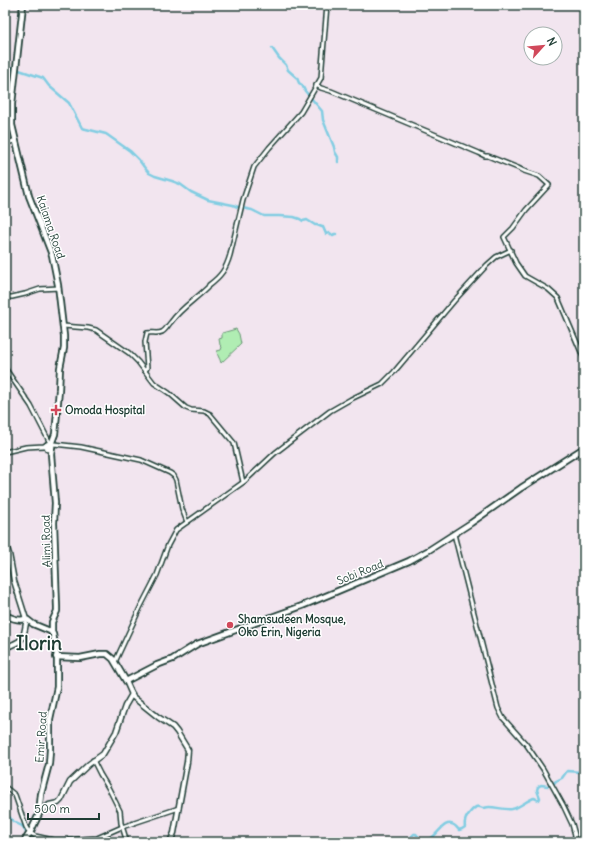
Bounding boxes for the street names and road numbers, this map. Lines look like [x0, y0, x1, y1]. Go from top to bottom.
street label: Kaiama Road [34, 193, 69, 261]
street label: Alimi Road [39, 514, 53, 567]
street label: Sobi Road [335, 556, 386, 588]
street label: Emir Road [32, 710, 50, 763]

